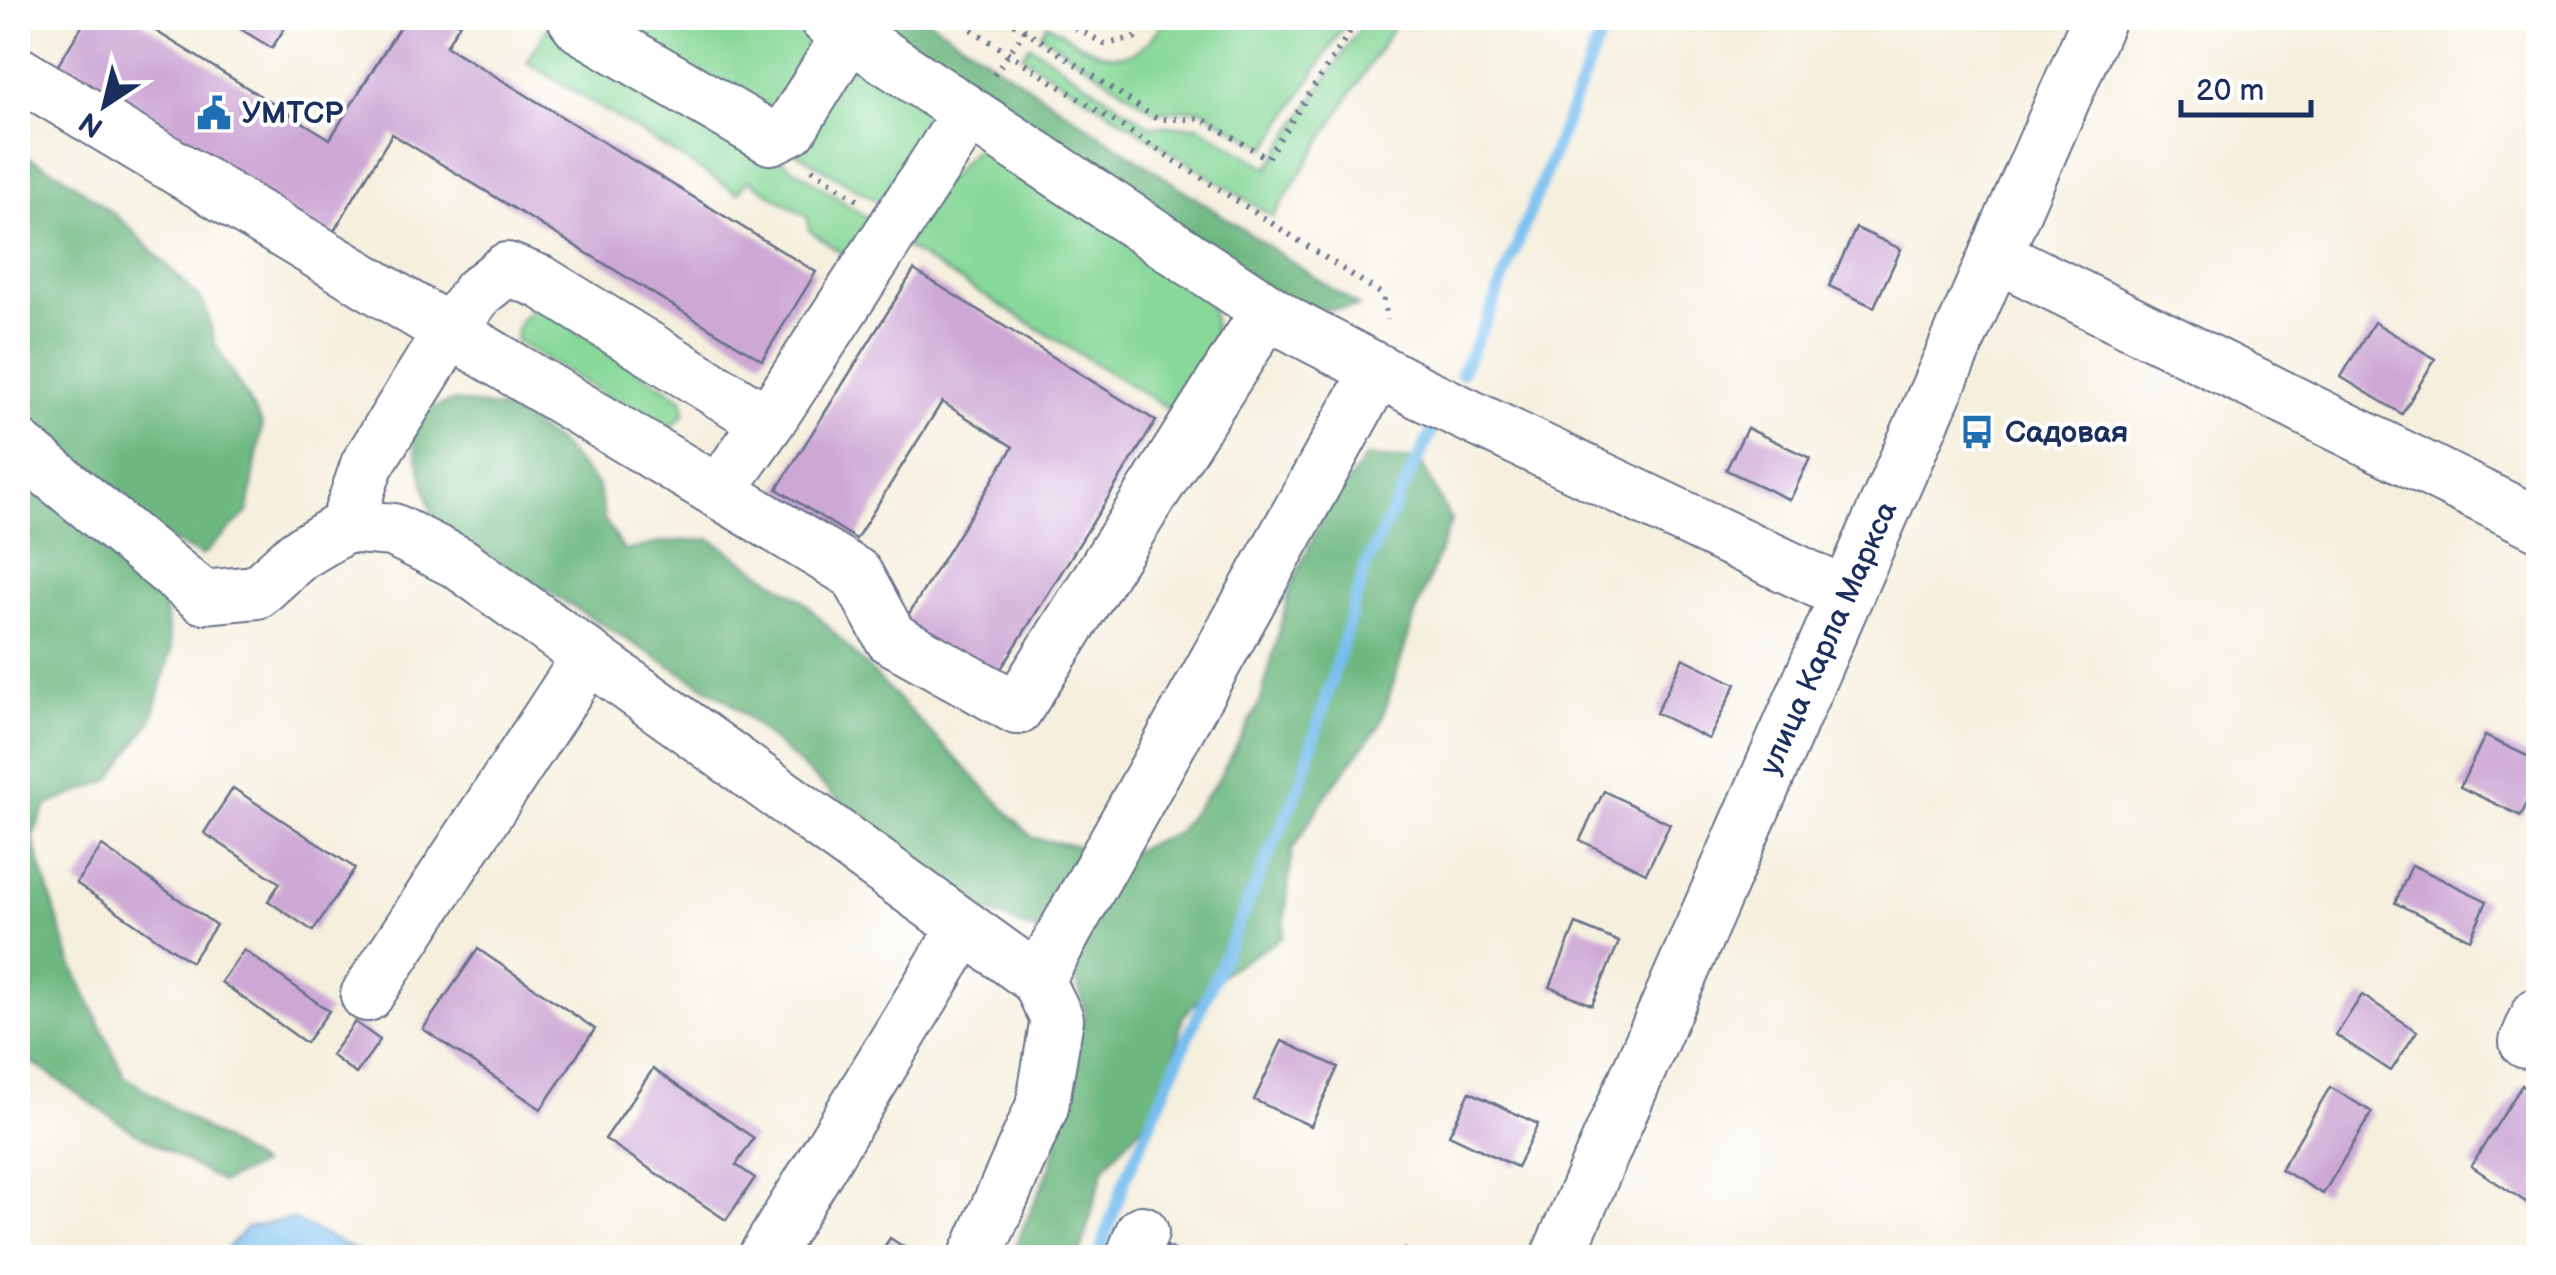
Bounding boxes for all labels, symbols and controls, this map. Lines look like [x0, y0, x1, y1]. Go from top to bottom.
north arrow [55, 55, 155, 155]
scale bar [2181, 55, 2311, 117]
text: 20 m [2196, 73, 2264, 109]
public building icon: УМТСР [195, 94, 233, 132]
place label: УМТСР [242, 96, 344, 132]
text: N [73, 105, 110, 144]
bus stop icon: Садовая [1958, 413, 1996, 451]
place label: Садовая [2005, 415, 2128, 451]
street label: улица Карла Маркса [1752, 496, 1906, 781]

